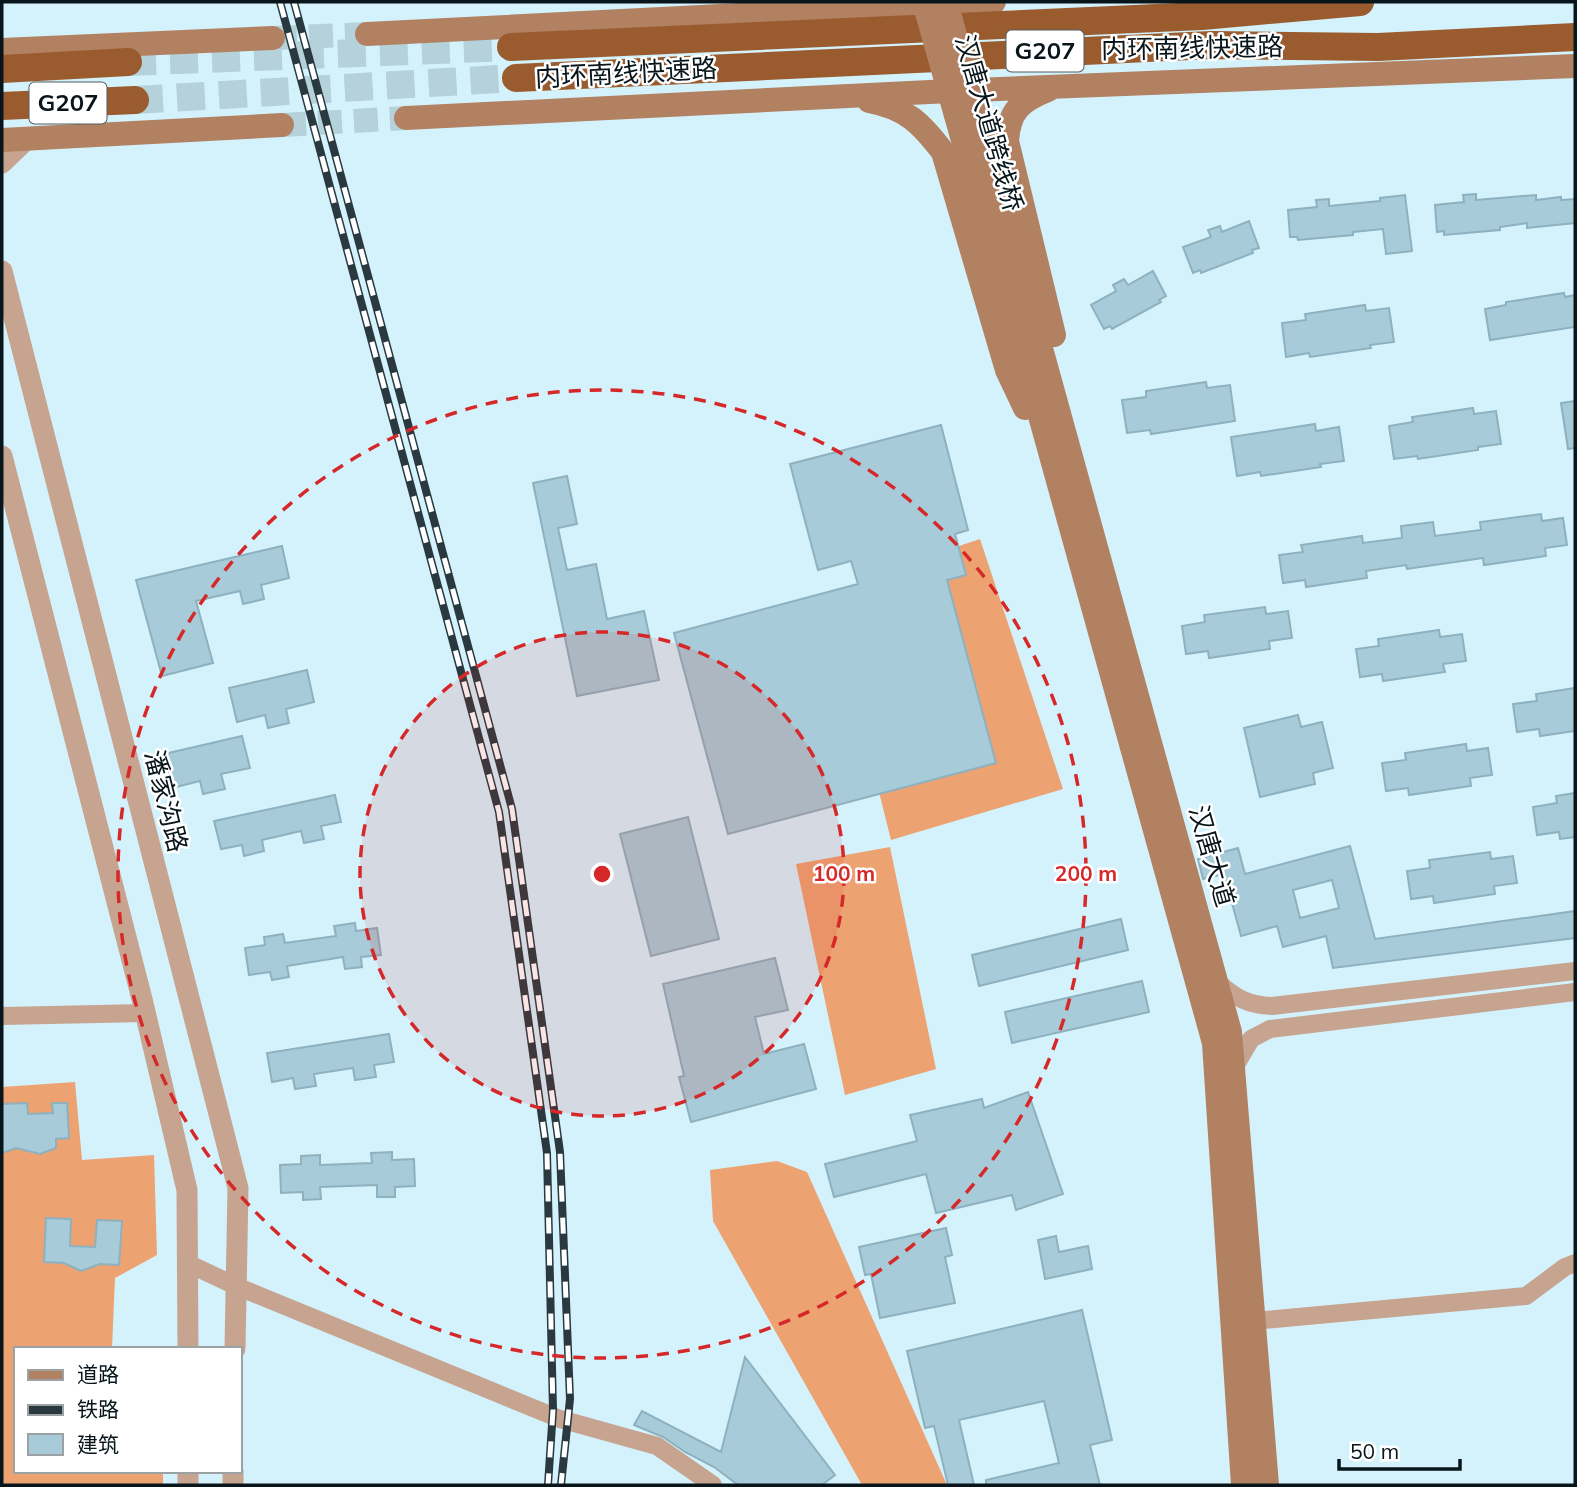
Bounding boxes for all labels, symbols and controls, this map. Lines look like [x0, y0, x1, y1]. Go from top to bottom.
street label: 内环南线快速路 [1101, 29, 1283, 66]
street label: 汉唐大道跨线桥 [949, 31, 1030, 215]
road number: G207 [1006, 31, 1084, 72]
street label: 内环南线快速路 [534, 51, 718, 94]
road number: G207 [29, 82, 106, 124]
street label: 潘家沟路 [138, 746, 195, 855]
street label: 汉唐大道 [1182, 801, 1243, 910]
text: 100 m [813, 860, 875, 886]
text: 200 m [1055, 860, 1117, 886]
centre of rings [590, 862, 614, 886]
legend [14, 1347, 242, 1473]
text: 道路 [77, 1361, 119, 1387]
text: 铁路 [77, 1396, 119, 1422]
scale bar [1339, 1428, 1460, 1472]
text: 建筑 [77, 1431, 119, 1457]
text: 50 m [1350, 1438, 1399, 1464]

